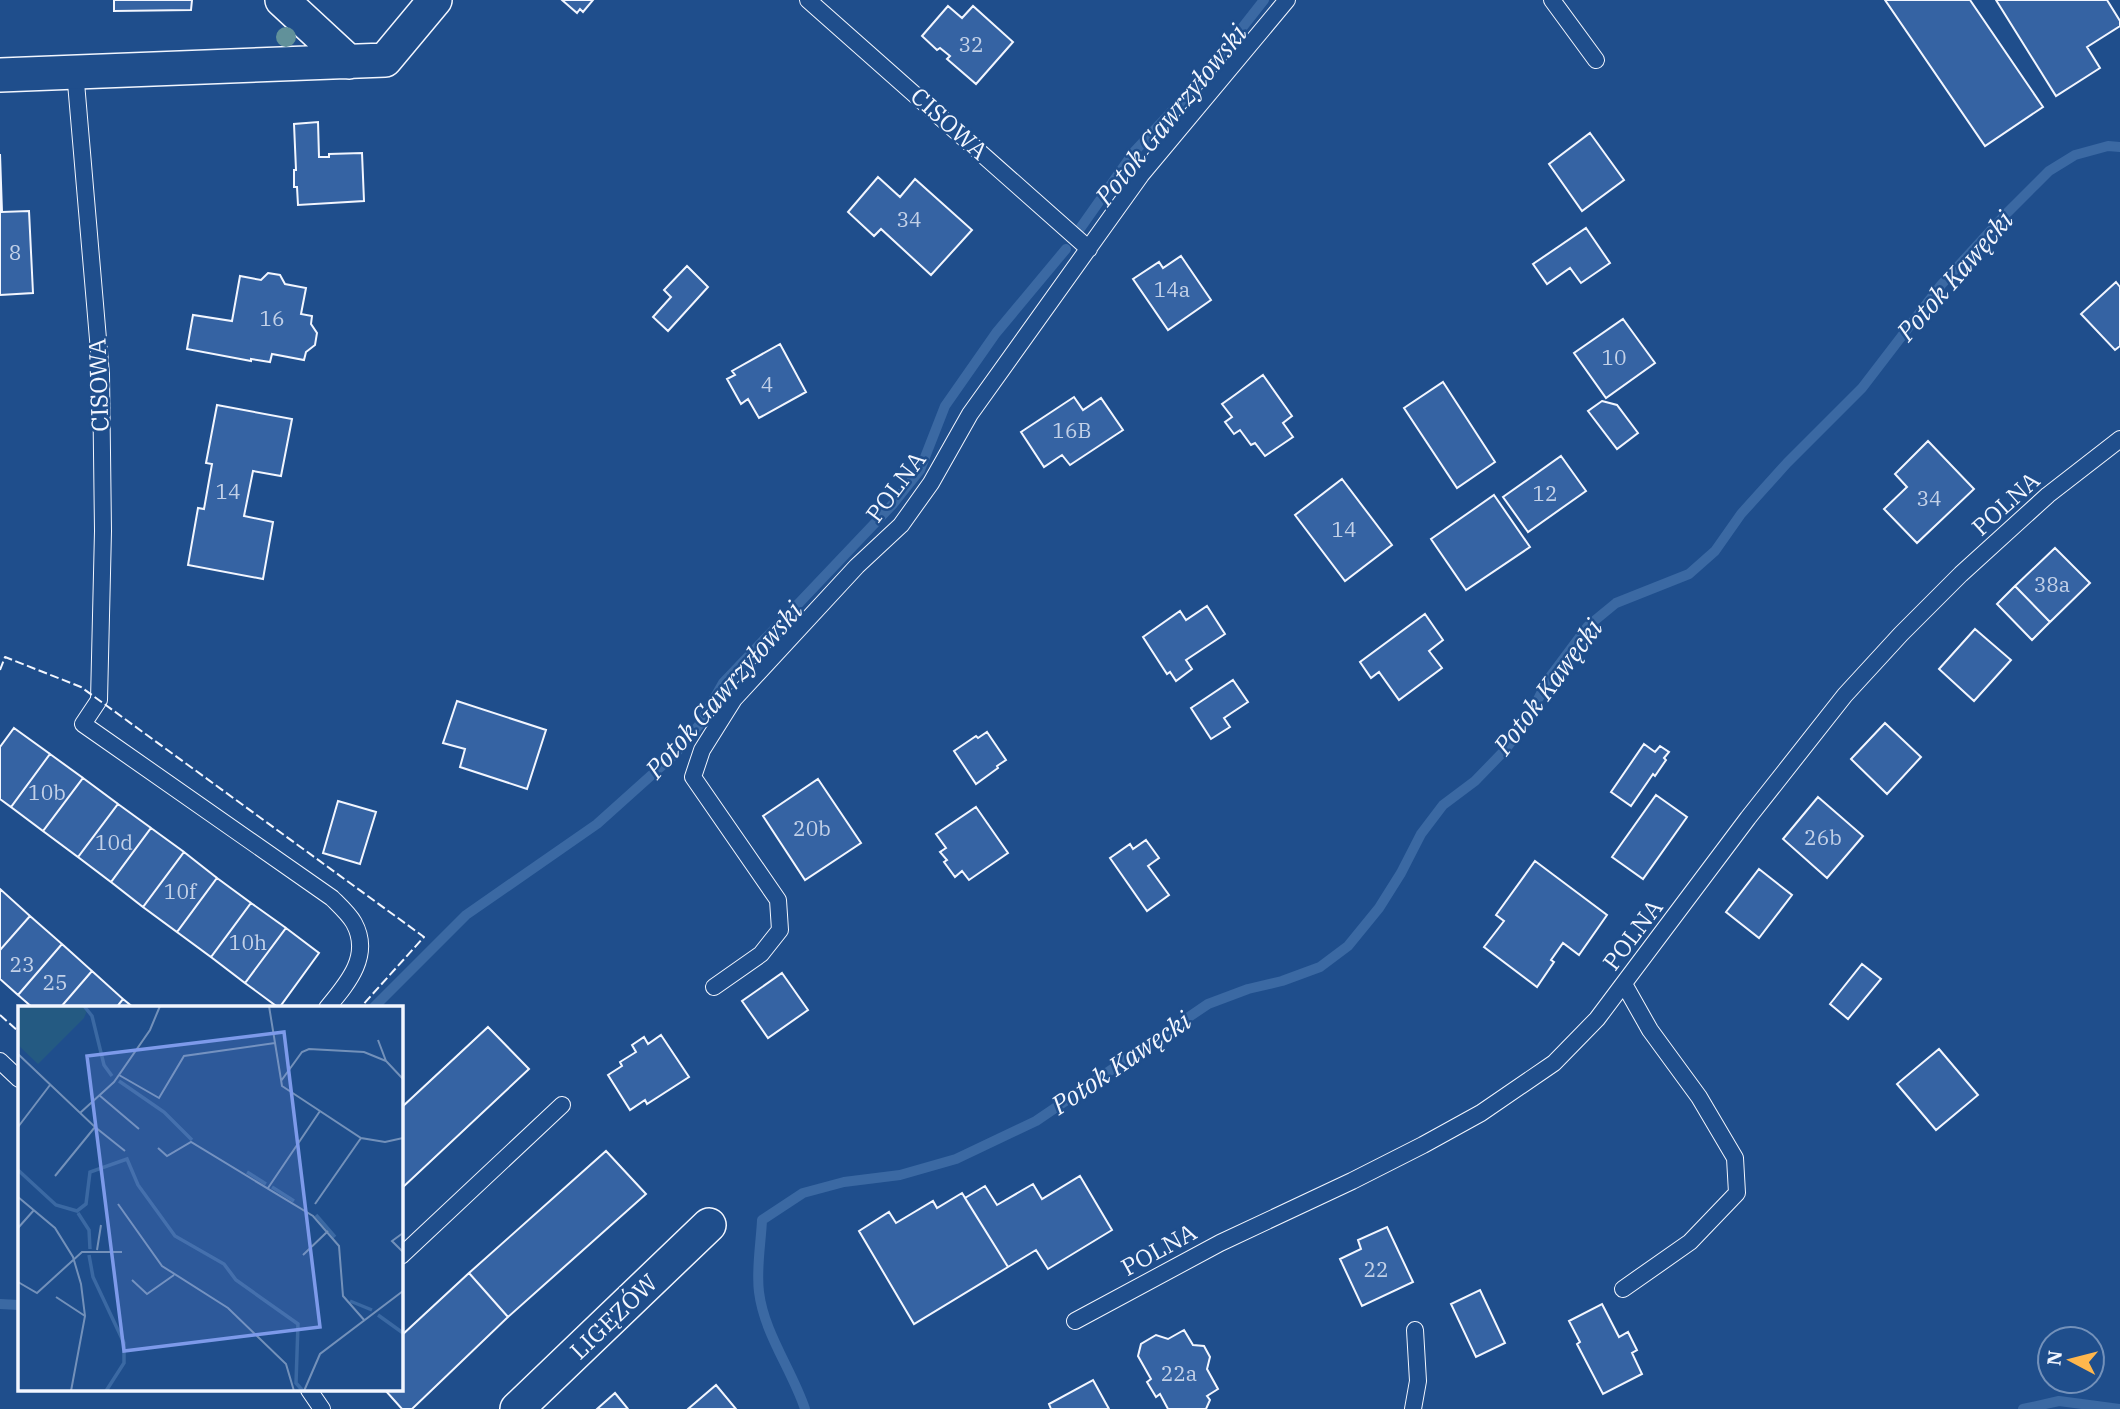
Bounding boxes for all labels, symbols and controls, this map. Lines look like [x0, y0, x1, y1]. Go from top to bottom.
water label: Potok Gawrzyłowski [1086, 17, 1254, 213]
house number: 32 [958, 30, 984, 58]
street label: CISOWA [904, 80, 996, 167]
water label: Potok Kawęcki [1888, 203, 2020, 348]
house number: 34 [896, 205, 922, 233]
house number: 8 [9, 238, 21, 266]
house number: 14a [1154, 275, 1190, 303]
house number: 16 [259, 304, 285, 332]
street label: CISOWA [80, 337, 116, 432]
house number: 10 [1601, 343, 1627, 371]
house number: 4 [761, 370, 773, 398]
house number: 16B [1052, 416, 1092, 444]
street label: POLNA [858, 444, 933, 529]
street label: POLNA [1964, 464, 2047, 542]
house number: 14 [215, 477, 241, 505]
house number: 12 [1532, 479, 1558, 507]
house number: 34 [1916, 484, 1942, 512]
house number: 14 [1331, 515, 1357, 543]
house number: 38a [2034, 570, 2070, 598]
water label: Potok Gawrzyłowski [637, 594, 809, 786]
water label: Potok Kawęcki [1484, 612, 1609, 762]
house number: 10b [28, 778, 66, 806]
house number: 20b [793, 814, 831, 842]
house number: 26b [1804, 823, 1842, 851]
house number: 10d [95, 828, 133, 856]
house number: 10f [164, 877, 198, 905]
street label: POLNA [1595, 892, 1670, 977]
house number: 10h [229, 928, 267, 956]
house number: 23 [9, 950, 35, 978]
house number: 25 [42, 968, 68, 996]
water label: Potok Kawęcki [1043, 1003, 1197, 1122]
inset map [18, 1006, 402, 1392]
street label: POLNA [1115, 1215, 1202, 1283]
house number: 22 [1363, 1255, 1389, 1283]
street label: LIGĘZÓW [563, 1266, 664, 1366]
north arrow [2036, 1325, 2106, 1395]
text: N [2041, 1349, 2067, 1367]
house number: 22a [1161, 1359, 1197, 1387]

